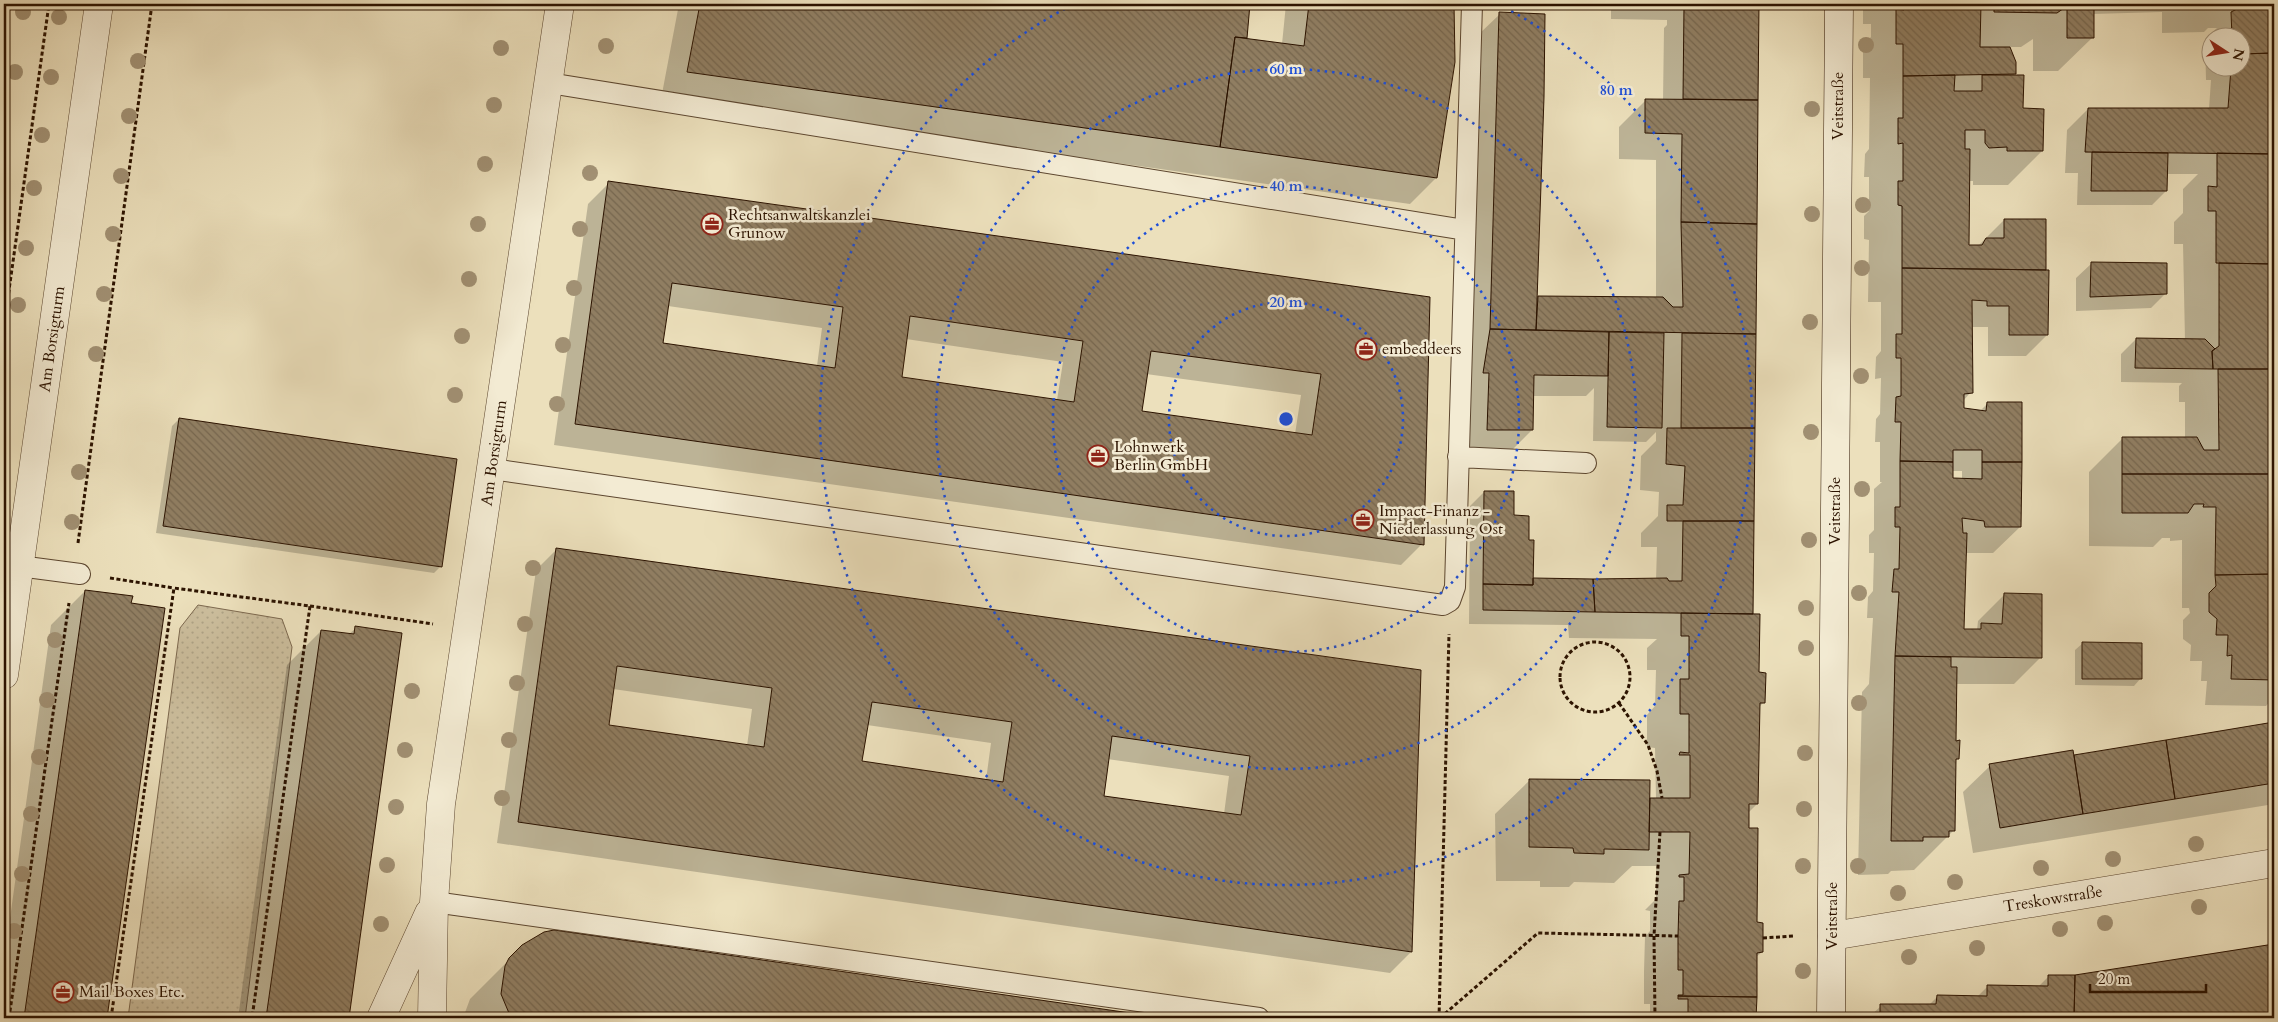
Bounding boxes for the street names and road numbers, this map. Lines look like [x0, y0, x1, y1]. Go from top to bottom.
street label: Veitstraße [1827, 72, 1849, 140]
street label: Am Borsigturm [34, 284, 70, 393]
street label: Am Borsigturm [476, 398, 512, 507]
street label: Veitstraße [1824, 477, 1846, 545]
street label: Treskowstraße [2002, 880, 2104, 918]
street label: Veitstraße [1821, 882, 1843, 950]

